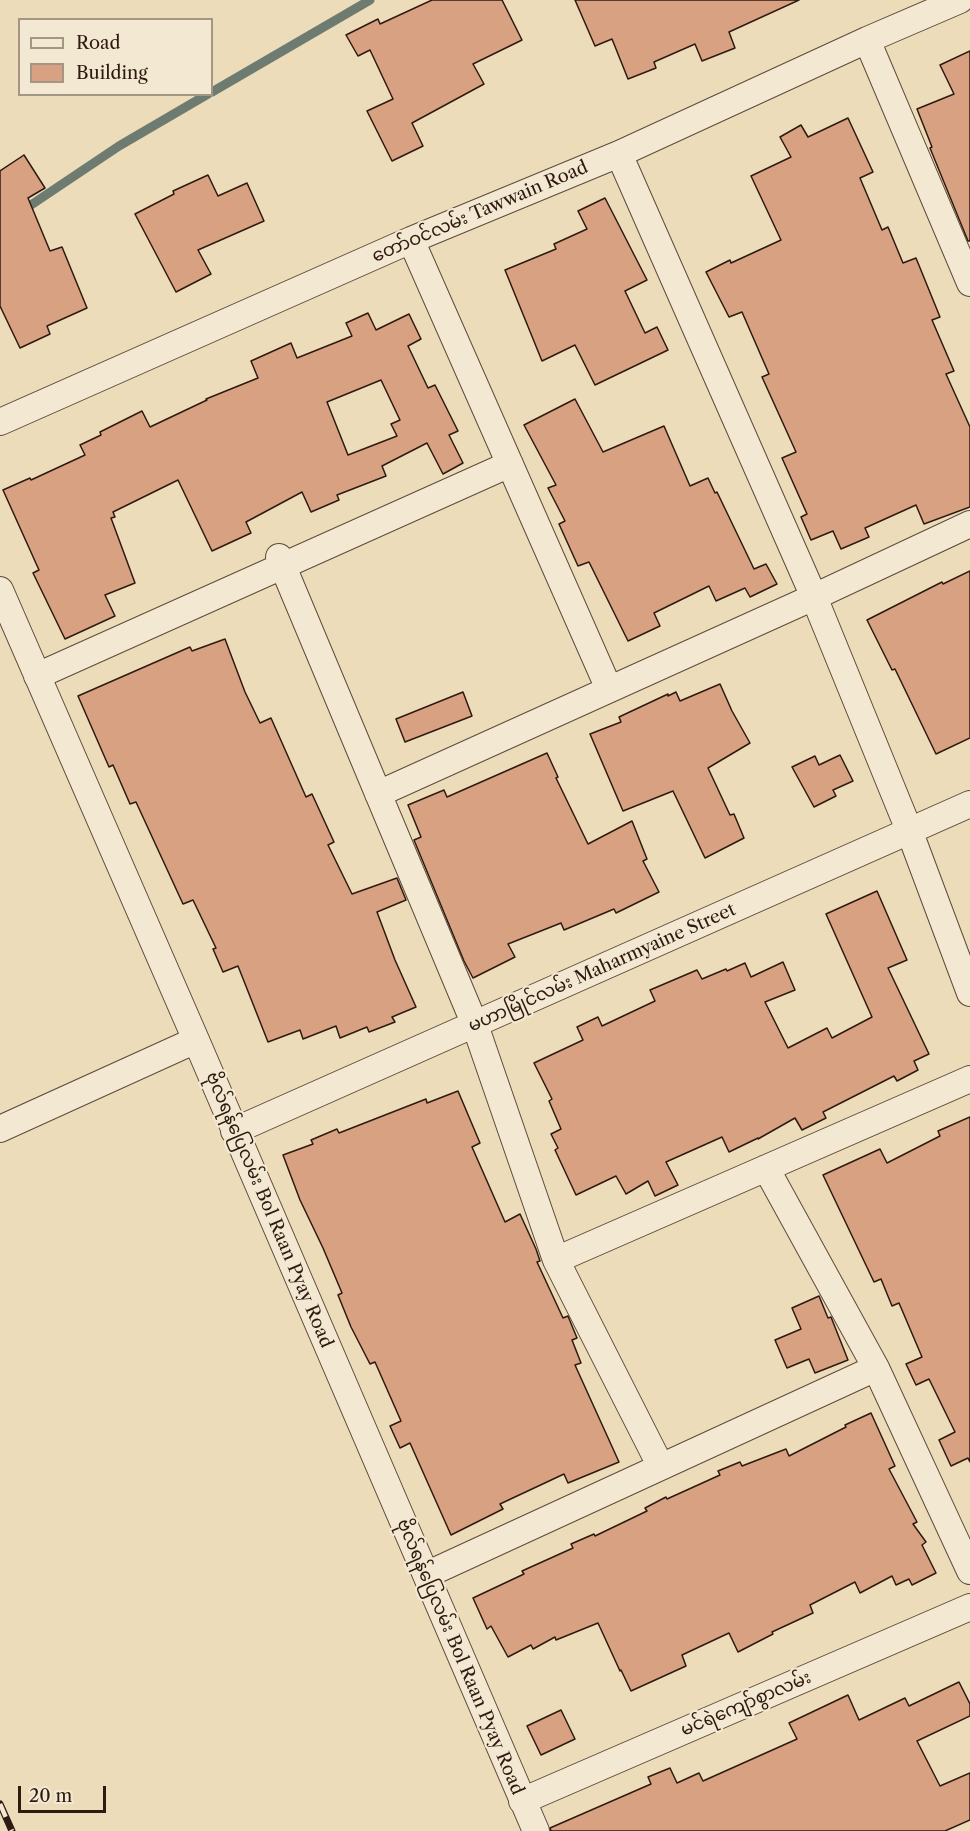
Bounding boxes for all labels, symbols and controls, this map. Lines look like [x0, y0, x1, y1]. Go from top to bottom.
legend [18, 18, 213, 96]
text: Road [76, 32, 121, 54]
text: Building [76, 62, 148, 84]
street label: တော်ဝင်လမ်း Tawwain Road [369, 157, 591, 267]
street label: မဟာမြိုင်လမ်း Maharmyaine Street [465, 899, 739, 1037]
street label: ဗိုလ်ရန်ပြေလမ်း Bol Raan Pyay Road [201, 1069, 337, 1351]
street label: ဗိုလ်ရန်ပြေလမ်း Bol Raan Pyay Road [392, 1516, 528, 1798]
street label: မင်ရဲကျော်စွာလမ်း [678, 1667, 814, 1741]
scale bar [21, 1774, 110, 1812]
text: 20 m [29, 1785, 72, 1807]

